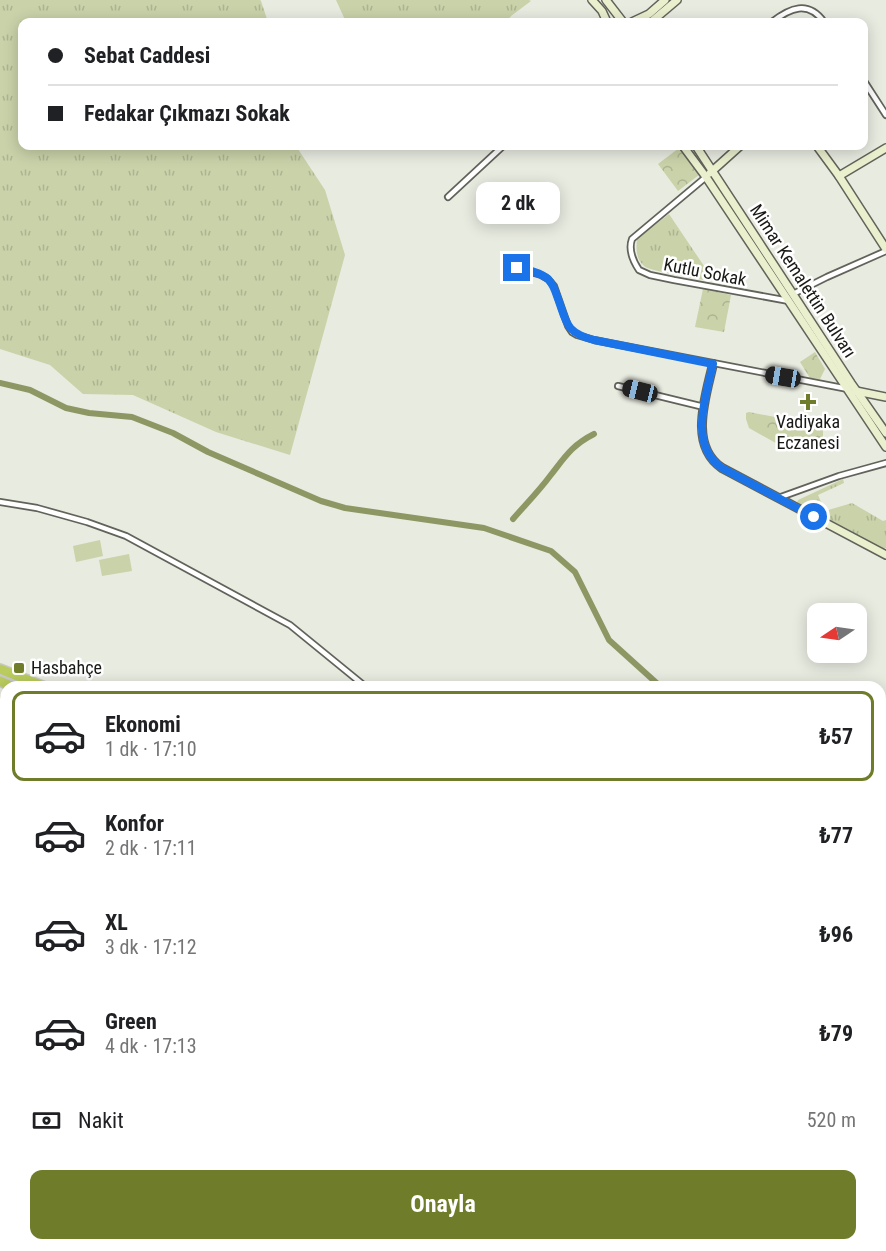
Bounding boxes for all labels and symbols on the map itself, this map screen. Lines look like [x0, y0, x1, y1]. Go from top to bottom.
callout: 2 dk [475, 181, 559, 223]
street label: Mimar Kemalettin Bulvarı [746, 200, 861, 361]
street label: Kutlu Sokak [662, 253, 748, 290]
route end [503, 254, 530, 281]
car [764, 365, 802, 389]
car [620, 378, 660, 404]
marker: Vadiyaka Eczanesi [801, 395, 815, 409]
place label: Vadiyaka Eczanesi [776, 411, 840, 453]
route start [800, 503, 827, 530]
north arrow [807, 603, 867, 663]
place label: Hasbahçe [31, 657, 102, 678]
marker: Hasbahçe [12, 661, 26, 675]

